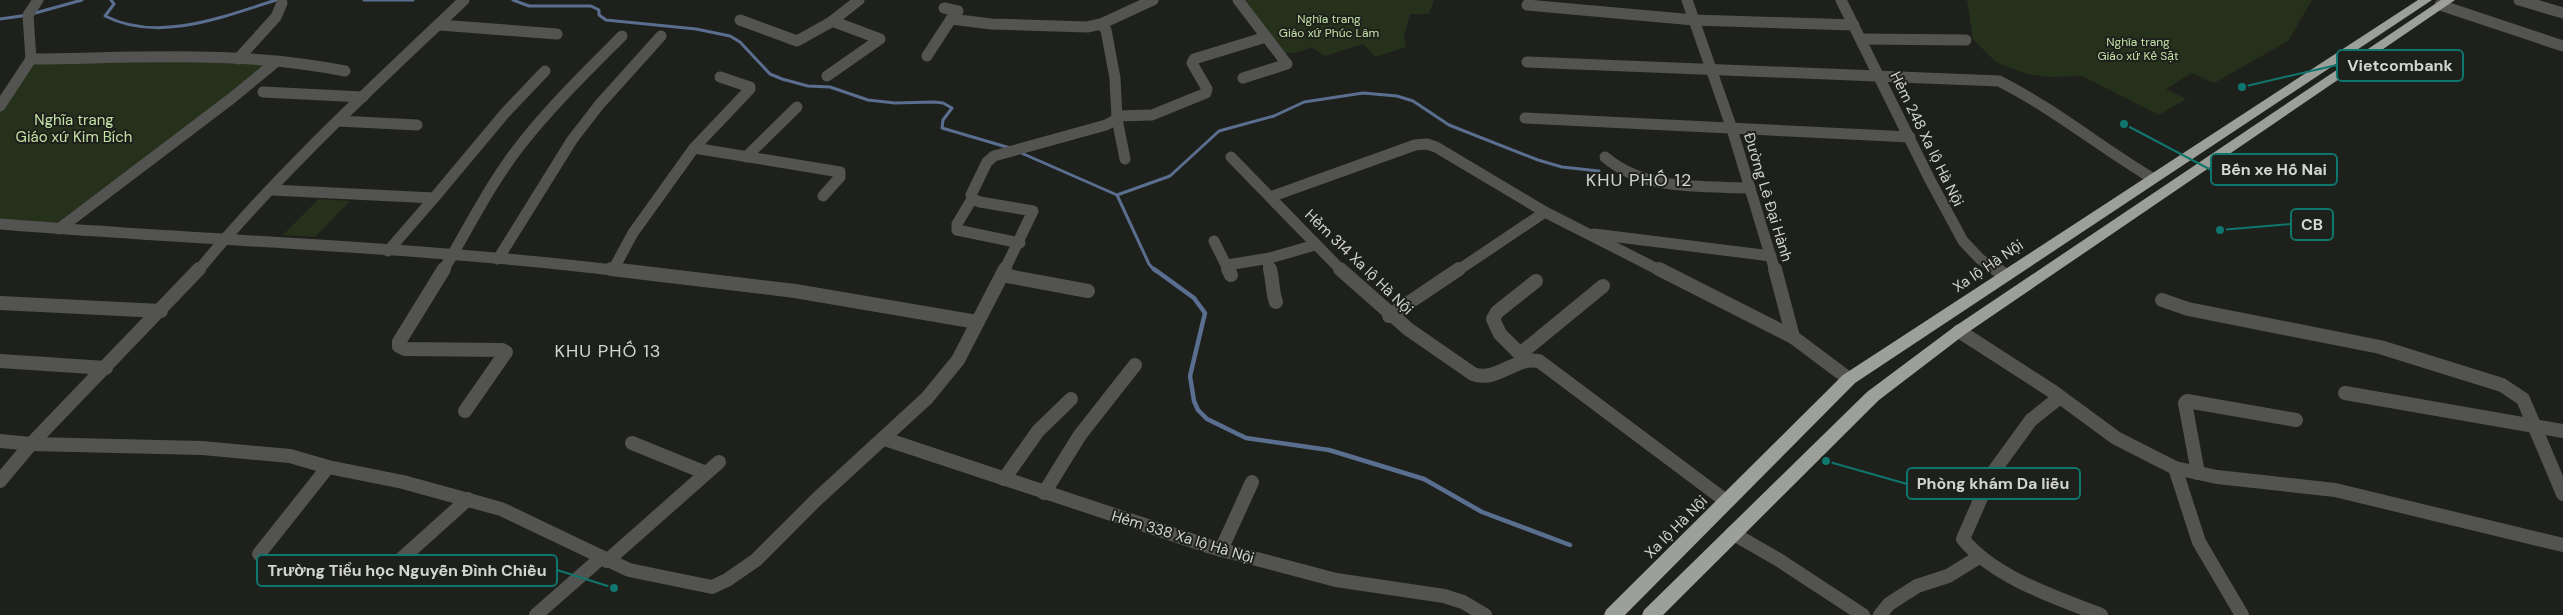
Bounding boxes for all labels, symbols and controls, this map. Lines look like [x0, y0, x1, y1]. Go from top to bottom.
park label: Nghĩa trang Giáo xứ Phúc Lâm [1279, 11, 1379, 41]
park label: Nghĩa trang Giáo xứ Kẻ Sặt [2097, 34, 2179, 64]
callout: Vietcombank [2337, 50, 2463, 81]
text: Vietcombank [2347, 55, 2453, 76]
street label: Hẻm 248 Xa lộ Hà Nội [1886, 68, 1968, 210]
park label: Nghĩa trang Giáo xứ Kim Bích [16, 110, 132, 147]
street label: Đường Lê Đại Hành [1739, 130, 1797, 264]
callout: Bến xe Hố Nai [2211, 154, 2337, 185]
text: Bến xe Hố Nai [2221, 159, 2327, 180]
district label: KHU PHỐ 12 [1586, 168, 1692, 192]
street label: Hẻm 314 Xa lộ Hà Nội [1300, 205, 1418, 319]
callout: CB [2291, 209, 2333, 240]
text: CB [2301, 214, 2323, 235]
street label: Xa lộ Hà Nội [1949, 235, 2027, 297]
district label: KHU PHỐ 13 [554, 339, 662, 363]
callout: Phòng khám Da liễu [1907, 468, 2080, 499]
text: Phòng khám Da liễu [1917, 473, 2069, 494]
street label: Xa lộ Hà Nội [1640, 491, 1712, 563]
street label: Hẻm 338 Xa lộ Hà Nội [1109, 506, 1257, 568]
callout: Trường Tiểu học Nguyễn Đình Chiều [257, 555, 557, 586]
text: Trường Tiểu học Nguyễn Đình Chiều [267, 560, 547, 581]

